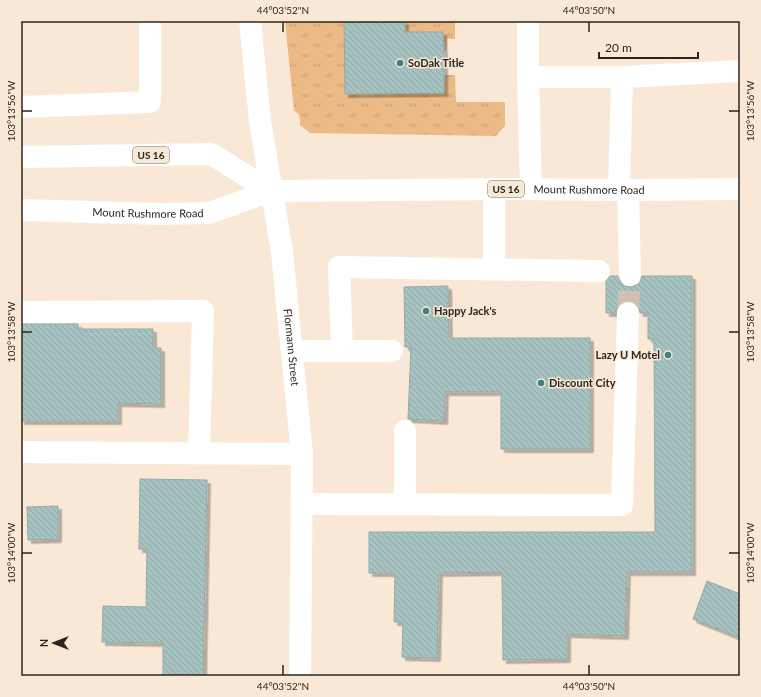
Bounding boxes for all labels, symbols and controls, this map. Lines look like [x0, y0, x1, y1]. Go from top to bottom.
text: 44°03'52"N [257, 4, 309, 16]
text: 44°03'50"N [563, 4, 615, 16]
scale bar [599, 34, 698, 60]
text: 20 m [605, 40, 632, 55]
place label: SoDak Title [408, 56, 464, 69]
marker: SoDak Title [395, 58, 405, 68]
text: 103°13'56"W [5, 80, 17, 141]
text: 103°13'56"W [744, 80, 756, 141]
road number: US 16 [133, 147, 169, 163]
road number: US 16 [488, 181, 524, 197]
street label: Mount Rushmore Road [533, 182, 645, 196]
street label: Mount Rushmore Road [92, 205, 204, 220]
text: 103°13'58"W [5, 301, 17, 362]
text: 103°13'58"W [744, 301, 756, 362]
place label: Happy Jack's [434, 304, 497, 317]
marker: Happy Jack's [421, 306, 431, 316]
street label: Flormann Street [282, 308, 302, 386]
place label: Lazy U Motel [596, 348, 660, 361]
marker: Lazy U Motel [663, 350, 673, 360]
place label: Discount City [549, 376, 616, 389]
marker: Discount City [536, 378, 546, 388]
text: 103°14'00"W [5, 522, 17, 583]
text: 103°14'00"W [744, 522, 756, 583]
north arrow [34, 623, 74, 663]
text: N [37, 639, 50, 647]
text: 44°03'52"N [257, 680, 309, 692]
text: 44°03'50"N [563, 680, 615, 692]

